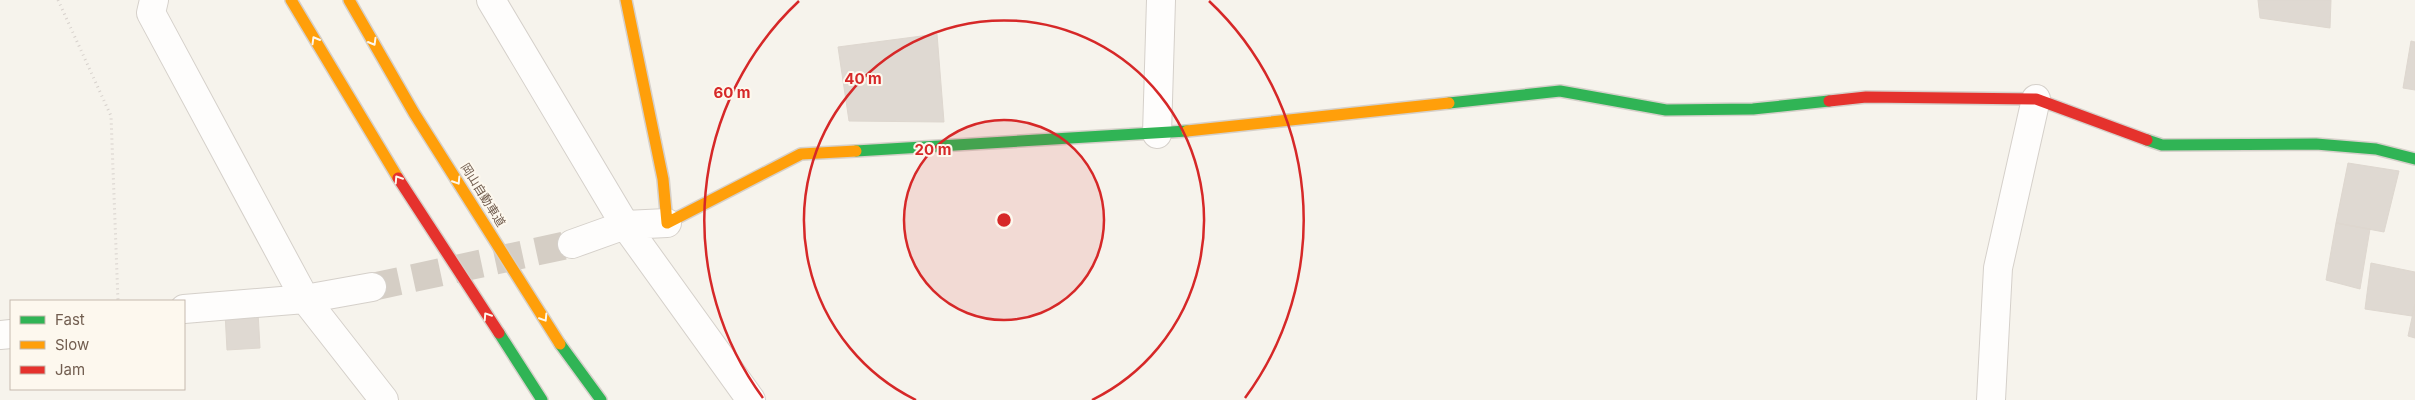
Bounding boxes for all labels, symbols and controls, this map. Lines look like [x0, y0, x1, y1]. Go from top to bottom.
one-way arrow [311, 36, 321, 45]
one-way arrow [367, 37, 377, 46]
text: 40 m [844, 69, 882, 88]
text: 60 m [713, 83, 751, 102]
text: 20 m [915, 140, 951, 159]
street label: 岡山自動車道 [458, 160, 509, 229]
one-way arrow [395, 175, 405, 184]
one-way arrow [451, 176, 461, 185]
centre of rings [995, 211, 1013, 229]
legend [10, 300, 185, 390]
text: Fast [55, 310, 85, 329]
one-way arrow [483, 312, 493, 321]
one-way arrow [538, 313, 548, 322]
text: Slow [55, 335, 89, 354]
text: Jam [55, 360, 85, 379]

